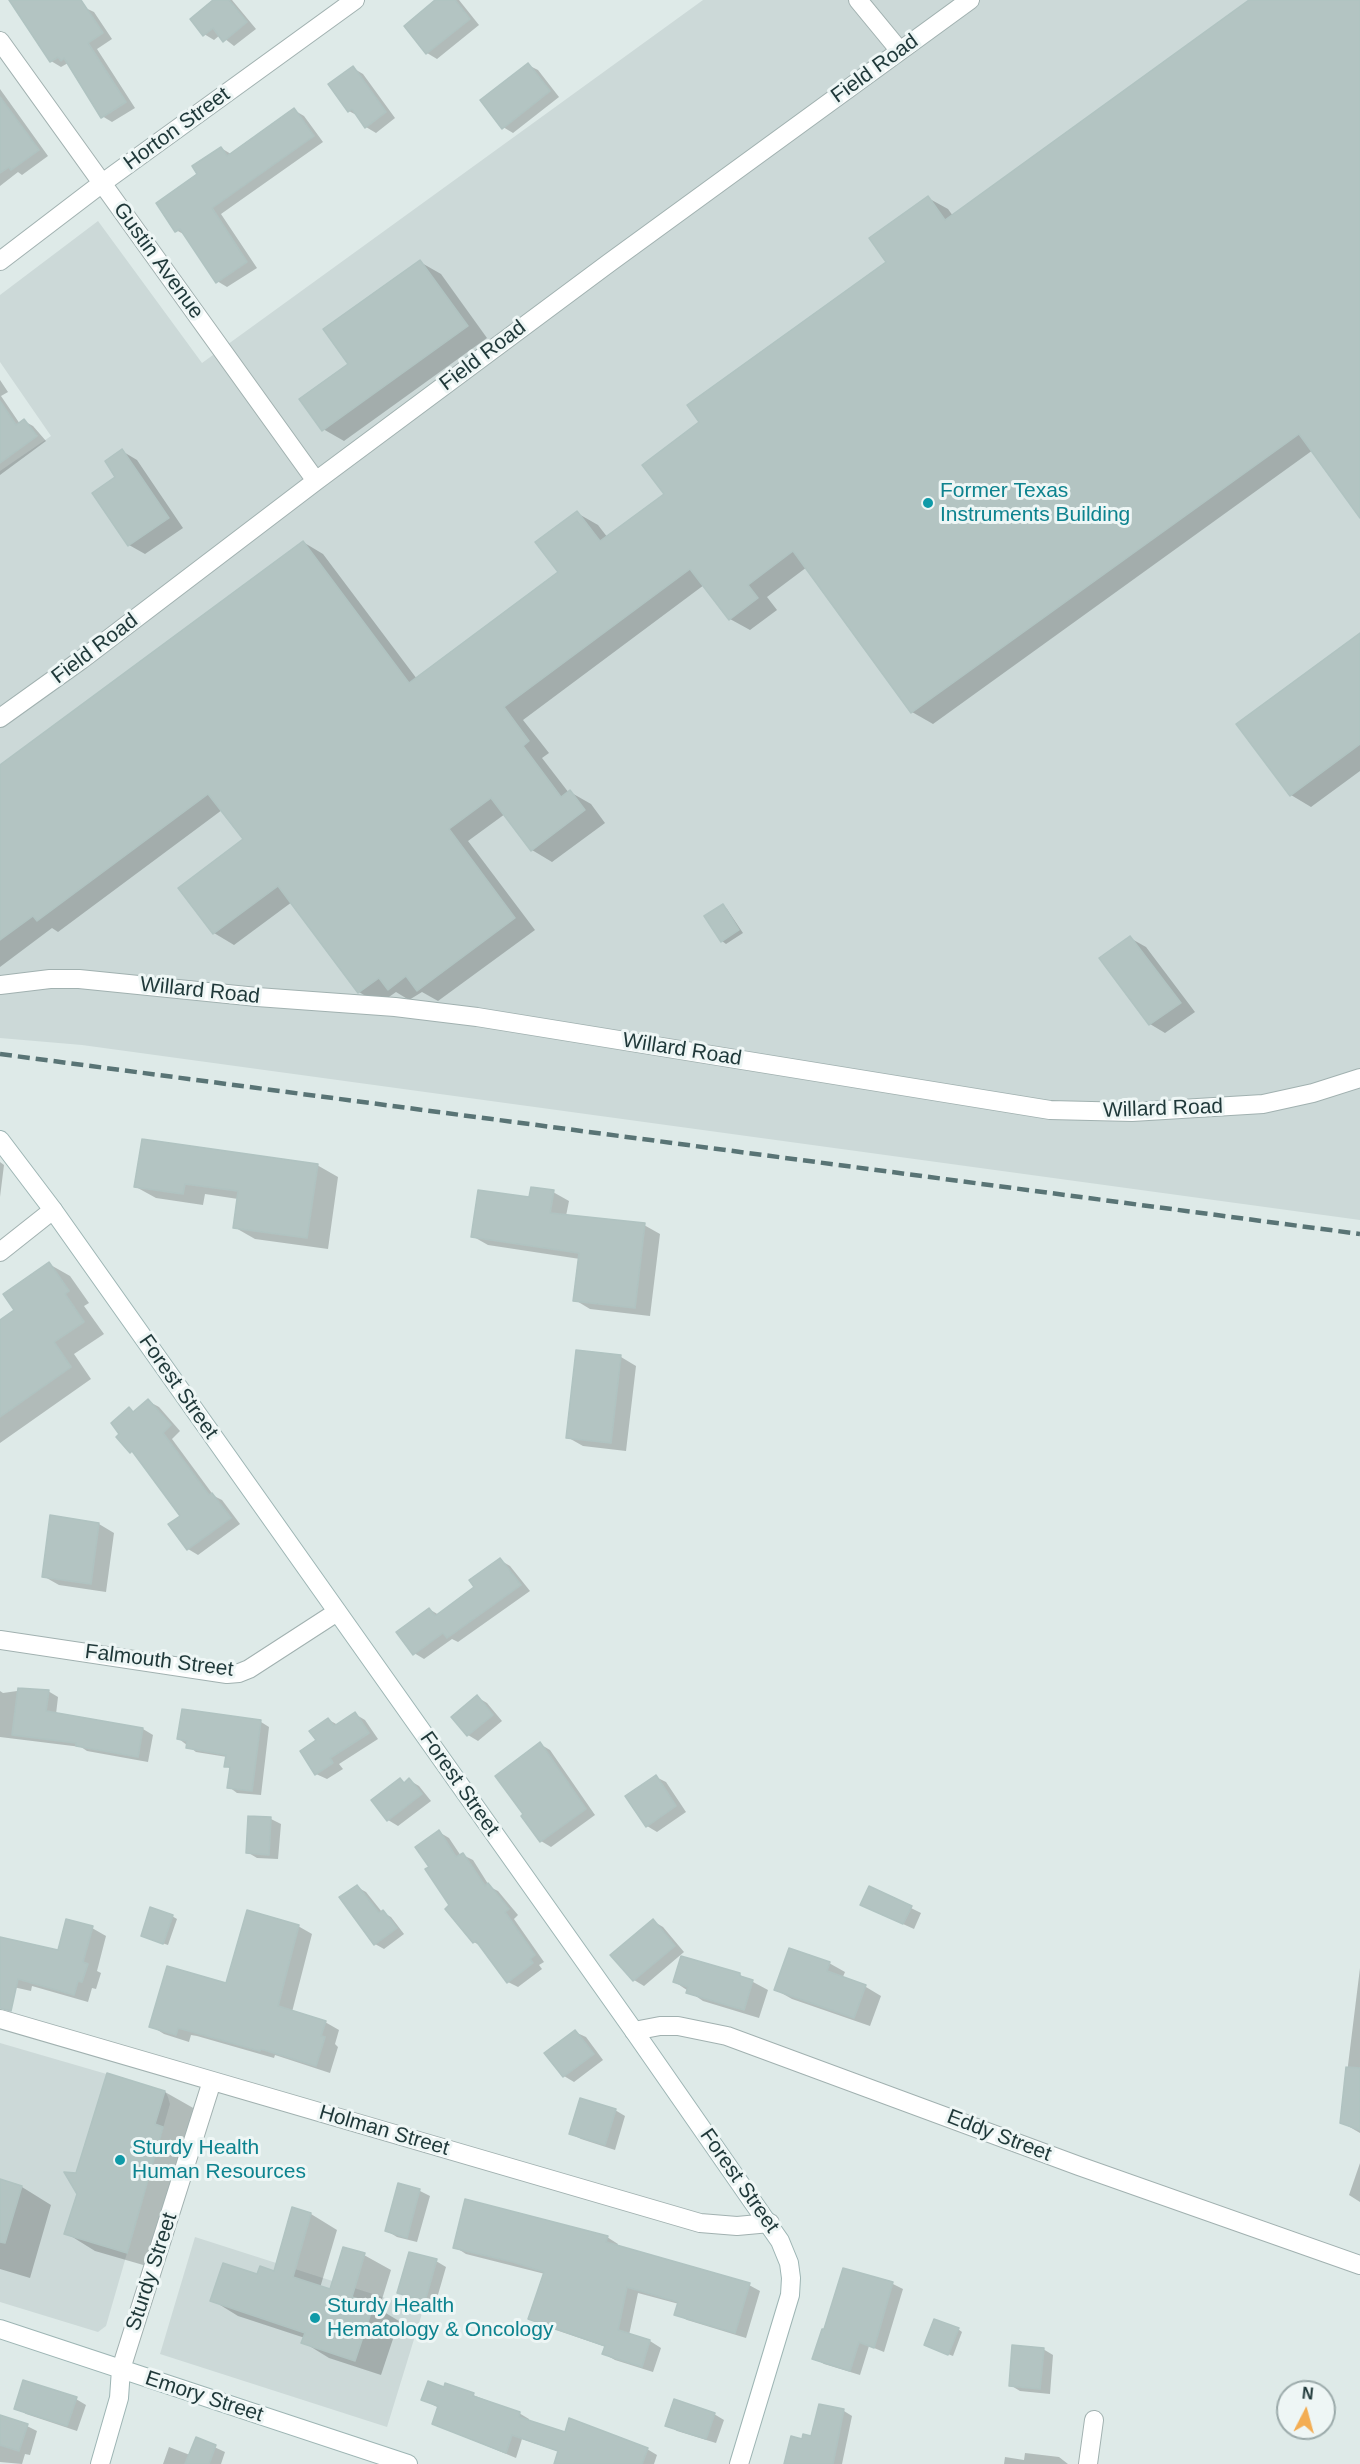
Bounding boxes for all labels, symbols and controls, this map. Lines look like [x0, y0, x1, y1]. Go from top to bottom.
street label: Field Road [827, 29, 923, 109]
street label: Horton Street [119, 82, 235, 176]
street label: Gustin Avenue [107, 198, 209, 324]
street label: Field Road [435, 315, 531, 397]
place label: Former Texas Instruments Building [940, 478, 1130, 528]
marker: Former Texas Instruments Building [921, 496, 935, 510]
street label: Field Road [47, 608, 143, 690]
street label: Willard Road [139, 972, 261, 1010]
street label: Willard Road [621, 1028, 743, 1072]
street label: Willard Road [1102, 1094, 1224, 1124]
street label: Forest Street [133, 1330, 223, 1444]
street label: Falmouth Street [83, 1639, 235, 1683]
street label: Forest Street [414, 1727, 504, 1841]
street label: Holman Street [316, 2100, 452, 2162]
street label: Eddy Street [943, 2105, 1055, 2167]
street label: Forest Street [694, 2124, 784, 2238]
place label: Sturdy Health Human Resources [132, 2135, 306, 2185]
marker: Sturdy Health Human Resources [113, 2153, 127, 2167]
street label: Sturdy Street [121, 2210, 183, 2334]
place label: Sturdy Health Hematology & Oncology [327, 2293, 553, 2343]
marker: Sturdy Health Hematology & Oncology [308, 2311, 322, 2325]
street label: Emory Street [142, 2366, 266, 2428]
north arrow [1276, 2380, 1336, 2440]
text: N [1301, 2385, 1314, 2403]

